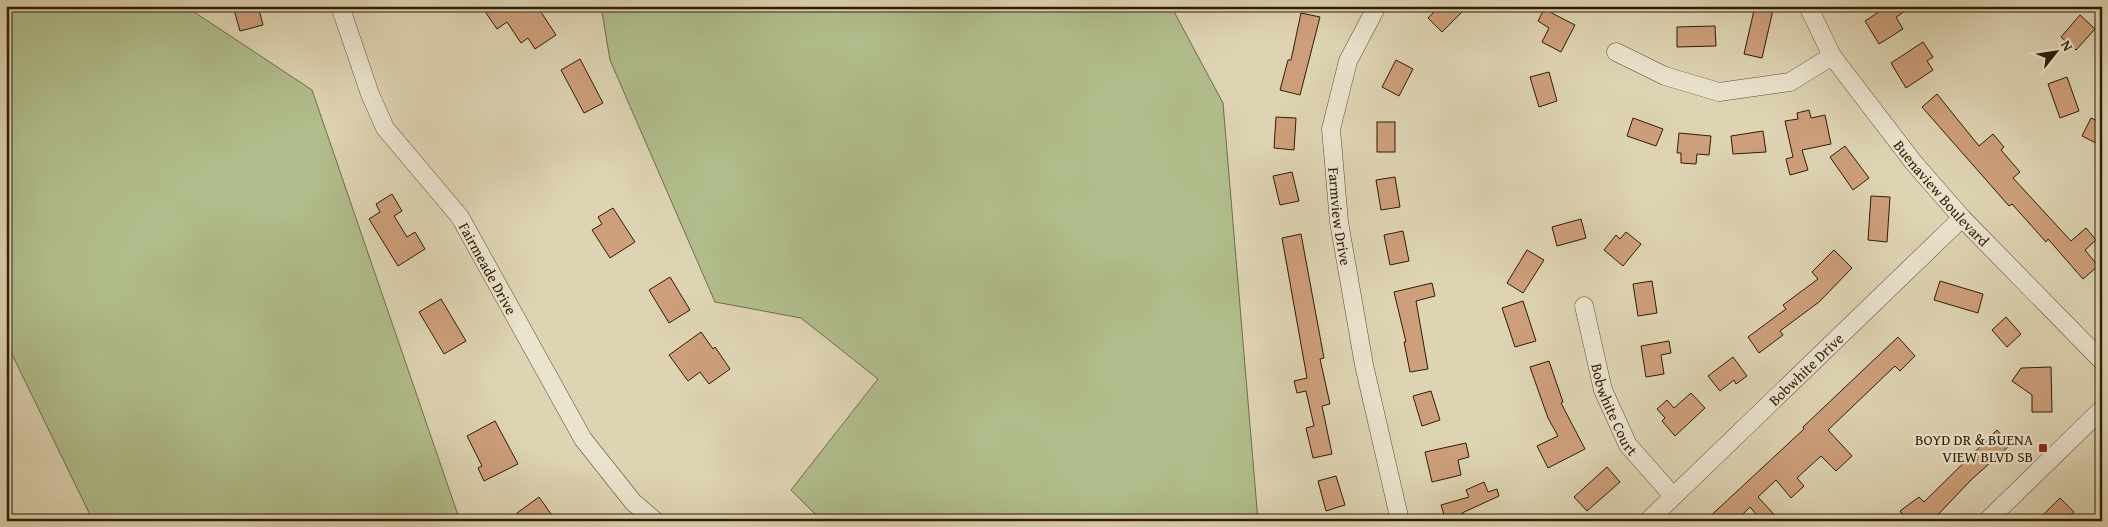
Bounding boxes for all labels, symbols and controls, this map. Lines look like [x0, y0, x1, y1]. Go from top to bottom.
north arrow [2030, 28, 2080, 78]
text: N [2056, 36, 2079, 55]
street label: Buenaview Boulevard [1889, 135, 1994, 251]
street label: Farmview Drive [1324, 166, 1357, 267]
street label: Fairmeade Drive [454, 218, 522, 318]
street label: Bobwhite Drive [1764, 328, 1848, 410]
street label: Bobwhite Court [1587, 361, 1643, 460]
place label: BOYD DR & BUENA VIEW BLVD SB [1915, 429, 2033, 467]
marker: BOYD DR & BUENA VIEW BLVD SB [2037, 442, 2049, 454]

